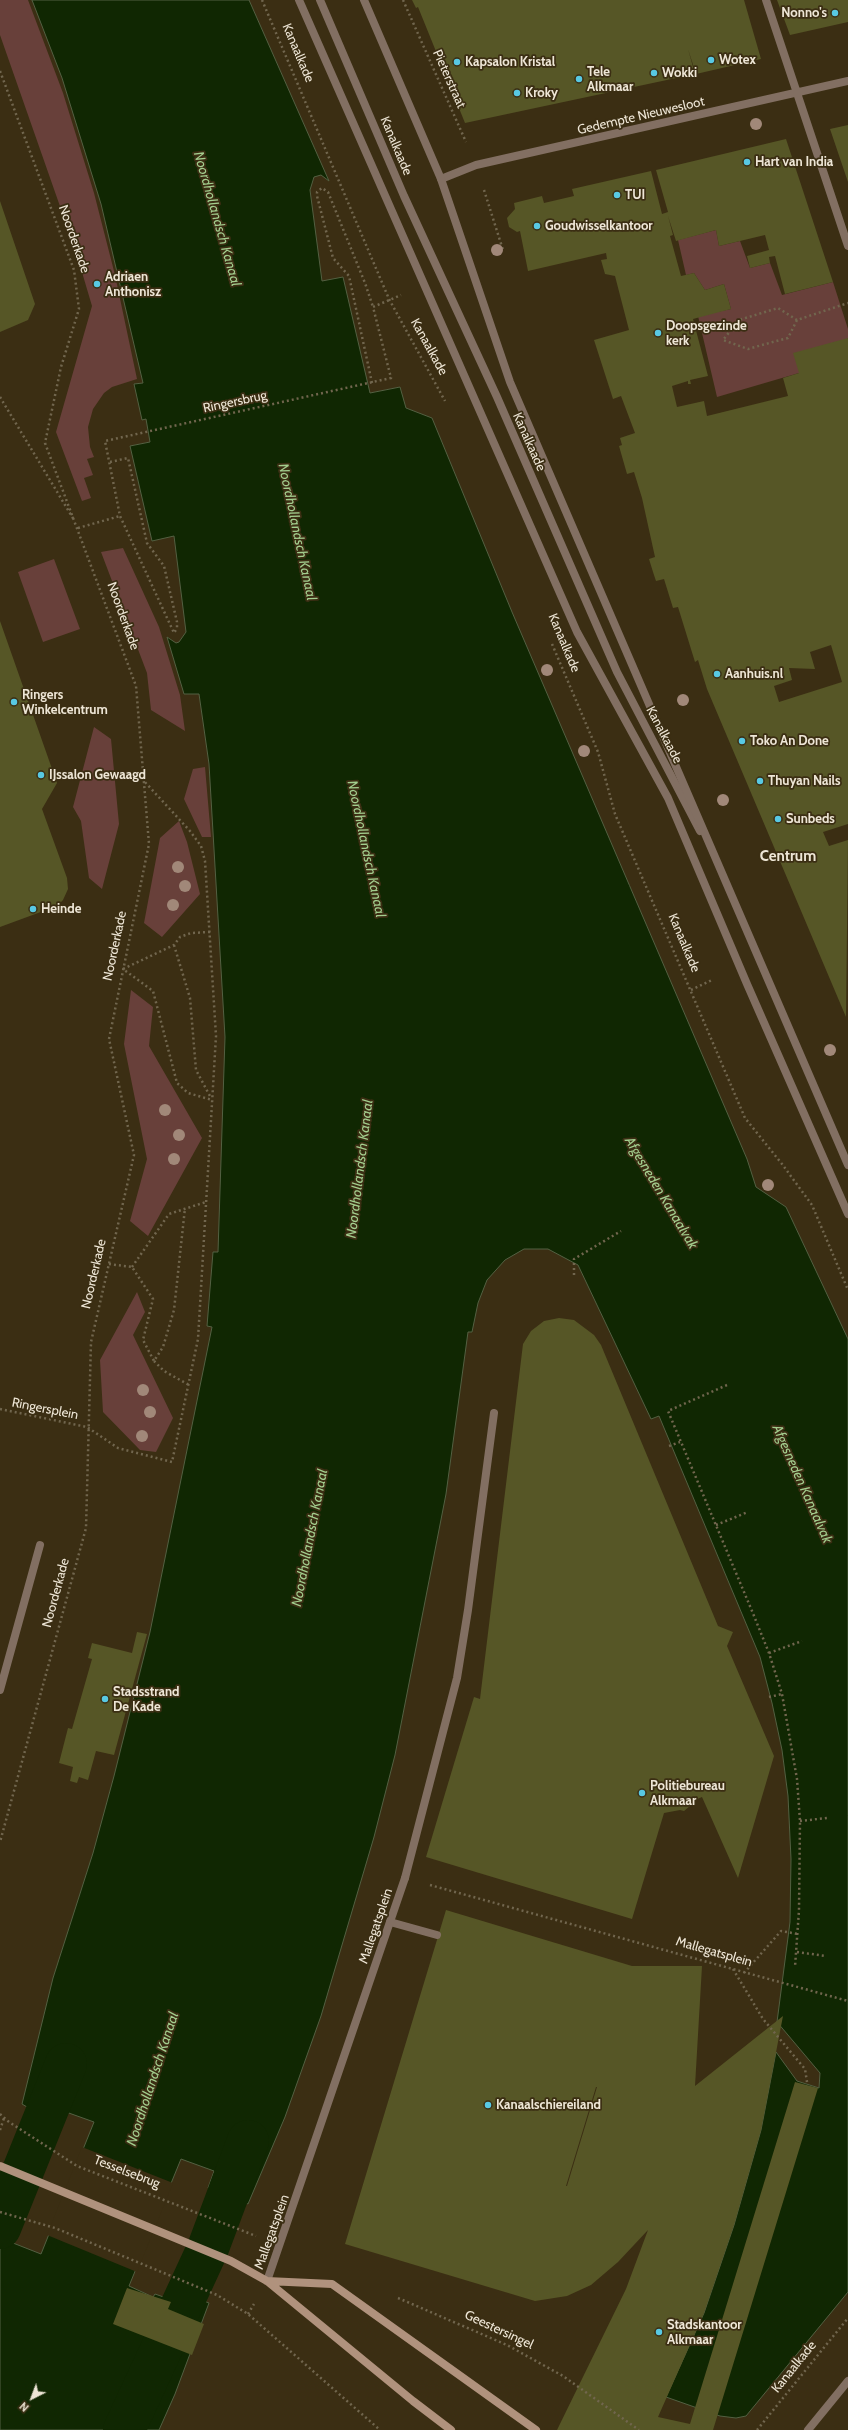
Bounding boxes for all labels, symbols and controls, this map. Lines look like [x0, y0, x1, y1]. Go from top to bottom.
place label: Nonno's [781, 5, 827, 21]
marker: Nonno's [830, 8, 840, 18]
street label: Kanaalkade [279, 21, 317, 85]
street label: Pieterstraat [429, 47, 469, 111]
place label: Wotex [719, 52, 756, 68]
place label: Kapsalon Kristal [465, 54, 555, 70]
marker: Wotex [706, 55, 716, 65]
marker: Kapsalon Kristal [452, 57, 462, 67]
place label: Tele Alkmaar [587, 64, 633, 95]
place label: Wokki [662, 65, 697, 81]
marker: Wokki [649, 68, 659, 78]
marker: Tele Alkmaar [574, 74, 584, 84]
place label: Kroky [525, 85, 558, 101]
marker: Kroky [512, 88, 522, 98]
street label: Gedempte Nieuwesloot [576, 94, 706, 138]
street label: Kanalkaade [377, 114, 415, 178]
water label: Noordhollandsch Kanaal [190, 150, 244, 288]
place label: Hart van India [755, 154, 833, 170]
marker: Hart van India [742, 157, 752, 167]
place label: TUI [625, 187, 645, 203]
marker: TUI [612, 190, 622, 200]
street label: Noorderkade [55, 203, 93, 275]
place label: Goudwisselkantoor [545, 218, 653, 234]
marker: Goudwisselkantoor [532, 221, 542, 231]
place label: Adriaen Anthonisz [105, 269, 161, 300]
marker: Adriaen Anthonisz [92, 279, 102, 289]
street label: Kanaalkade [407, 316, 451, 378]
place label: Doopsgezinde kerk [666, 318, 747, 349]
marker: Doopsgezinde kerk [653, 328, 663, 338]
street label: Ringersbrug [202, 388, 268, 416]
street label: Kanalkaade [509, 410, 549, 474]
water label: Noordhollandsch Kanaal [274, 462, 320, 602]
street label: Noorderkade [104, 580, 142, 652]
street label: Kanaalkade [545, 611, 583, 675]
place label: Aanhuis.nl [725, 666, 783, 682]
marker: Aanhuis.nl [712, 669, 722, 679]
place label: Ringers Winkelcentrum [22, 687, 108, 718]
marker: Ringers Winkelcentrum [9, 697, 19, 707]
street label: Kanalkaade [642, 704, 686, 766]
place label: Toko An Done [750, 733, 829, 749]
marker: Toko An Done [737, 736, 747, 746]
place label: IJssalon Gewaagd [49, 767, 146, 783]
marker: IJssalon Gewaagd [36, 770, 46, 780]
place label: Thuyan Nails [768, 773, 840, 789]
marker: Thuyan Nails [755, 776, 765, 786]
water label: Noordhollandsch Kanaal [343, 779, 389, 919]
place label: Sunbeds [786, 811, 835, 827]
marker: Sunbeds [773, 814, 783, 824]
district label: Centrum [760, 848, 816, 866]
place label: Heinde [41, 901, 81, 917]
marker: Heinde [28, 904, 38, 914]
street label: Noorderkade [100, 910, 130, 982]
street label: Kanaalkade [665, 911, 703, 975]
water label: Noordhollandsch Kanaal [343, 1099, 377, 1239]
water label: Afgesneden Kanaalvak [621, 1134, 701, 1252]
street label: Noorderkade [78, 1238, 110, 1310]
street label: Ringersplein [10, 1395, 80, 1423]
water label: Afgesneden Kanaalvak [768, 1422, 836, 1546]
water label: Noordhollandsch Kanaal [288, 1468, 332, 1608]
street label: Noorderkade [39, 1557, 73, 1629]
place label: Stadsstrand De Kade [113, 1684, 180, 1715]
marker: Stadsstrand De Kade [100, 1694, 110, 1704]
place label: Politiebureau Alkmaar [650, 1778, 725, 1809]
marker: Politiebureau Alkmaar [637, 1788, 647, 1798]
street label: Mallegatsplein [356, 1886, 396, 1966]
street label: Mallegatsplein [674, 1934, 754, 1970]
water label: Noordhollandsch Kanaal [123, 2010, 183, 2148]
place label: Kanaalschiereiland [496, 2097, 601, 2113]
marker: Kanaalschiereiland [483, 2100, 493, 2110]
street label: Tesselsebrug [92, 2152, 162, 2192]
street label: Mallegatsplein [251, 2192, 293, 2272]
street label: Geestersingel [462, 2307, 536, 2353]
place label: Stadskantoor Alkmaar [667, 2317, 742, 2348]
marker: Stadskantoor Alkmaar [654, 2327, 664, 2337]
street label: Kanaalkade [768, 2338, 820, 2396]
north arrow [12, 2378, 52, 2418]
text: N [16, 2399, 32, 2415]

